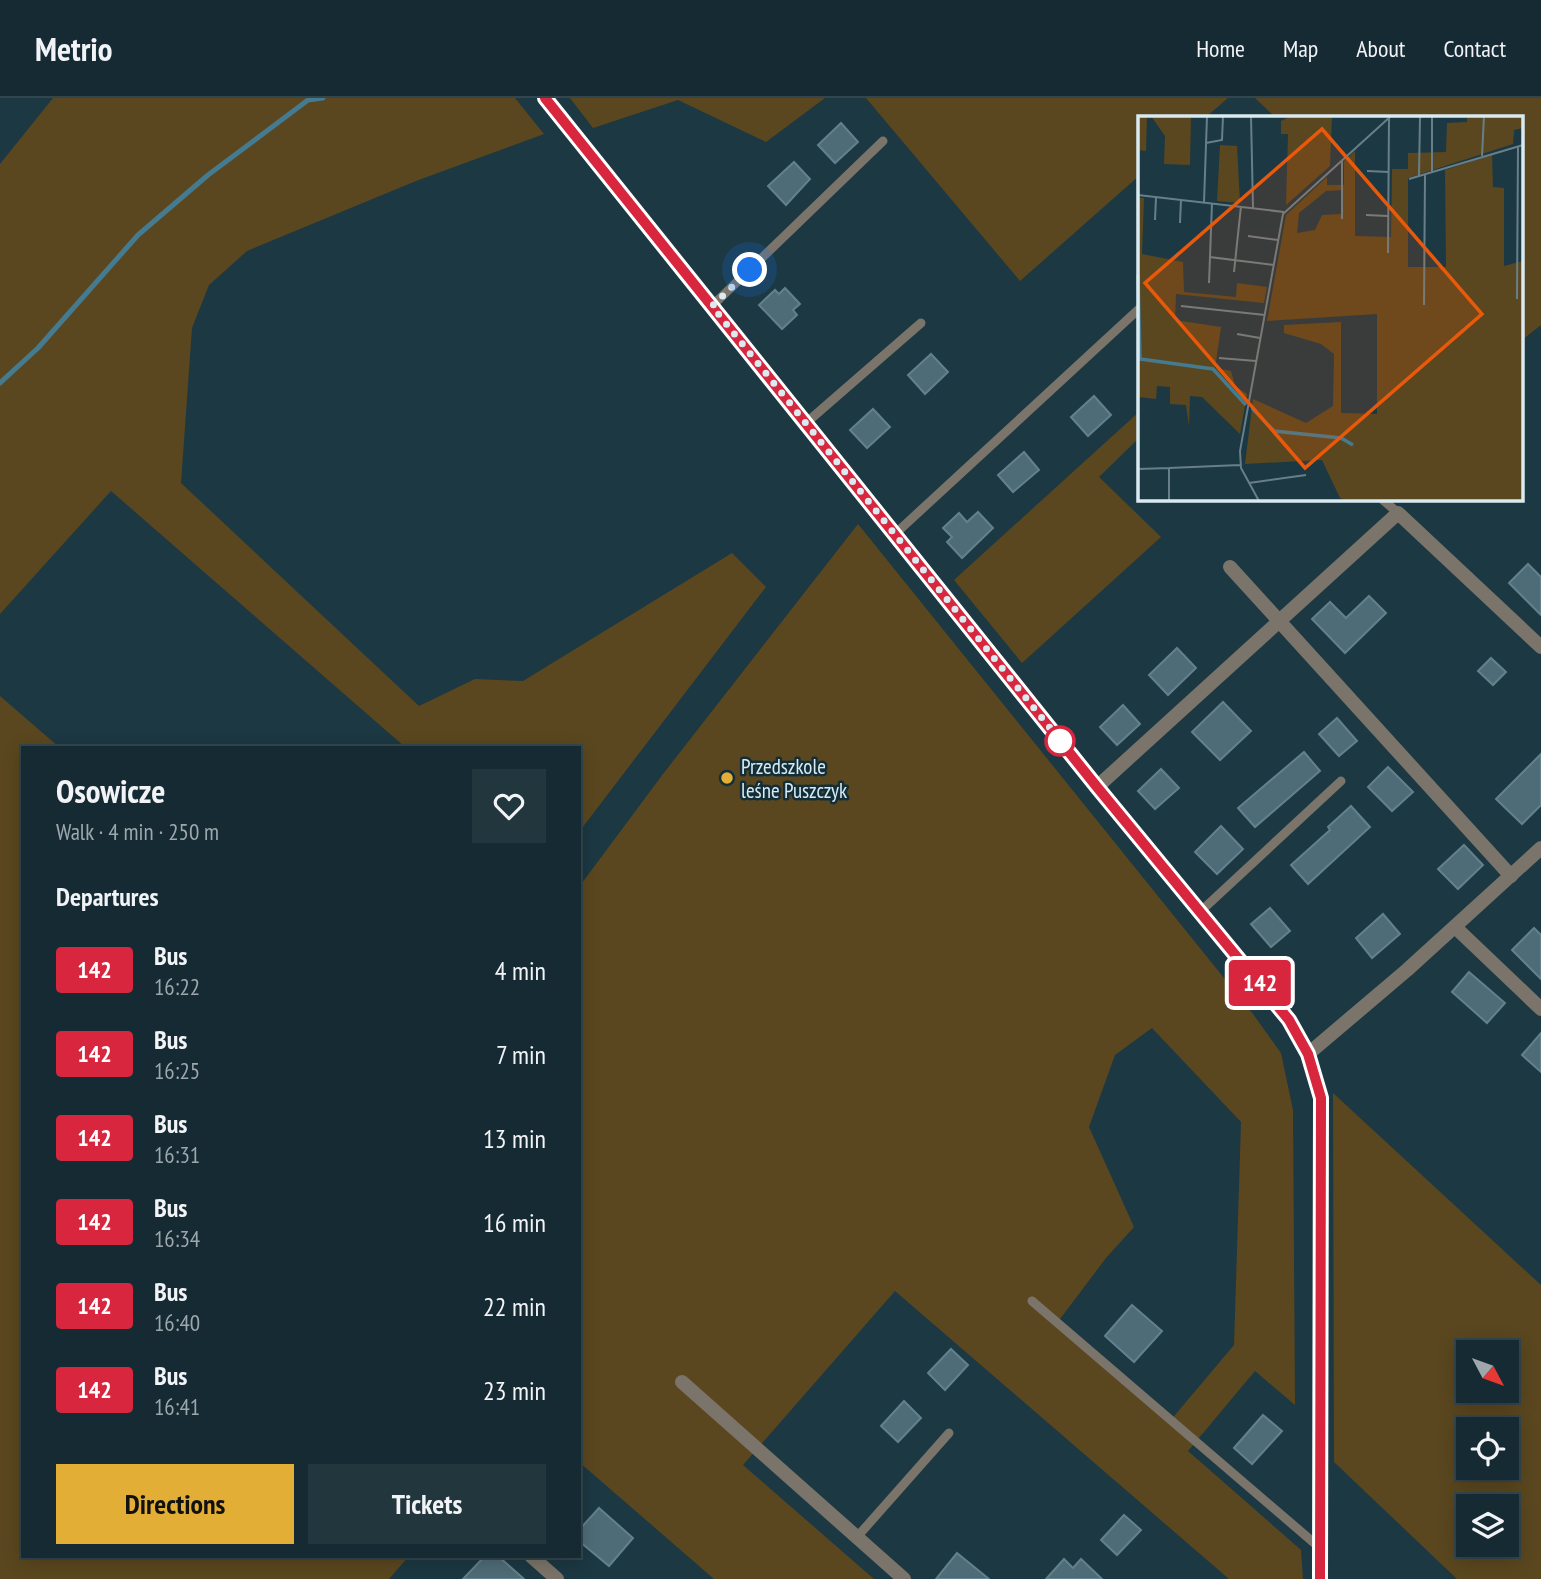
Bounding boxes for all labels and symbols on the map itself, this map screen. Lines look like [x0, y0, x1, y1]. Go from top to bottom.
inset map [1138, 116, 1524, 500]
your location [732, 252, 767, 287]
unlabelled marker [1045, 726, 1075, 756]
place label: Przedszkole leśne Puszczyk [741, 753, 847, 804]
marker: Przedszkole leśne Puszczyk [719, 770, 735, 786]
line badge: 142 [1220, 960, 1300, 1006]
north arrow [1456, 1340, 1519, 1404]

